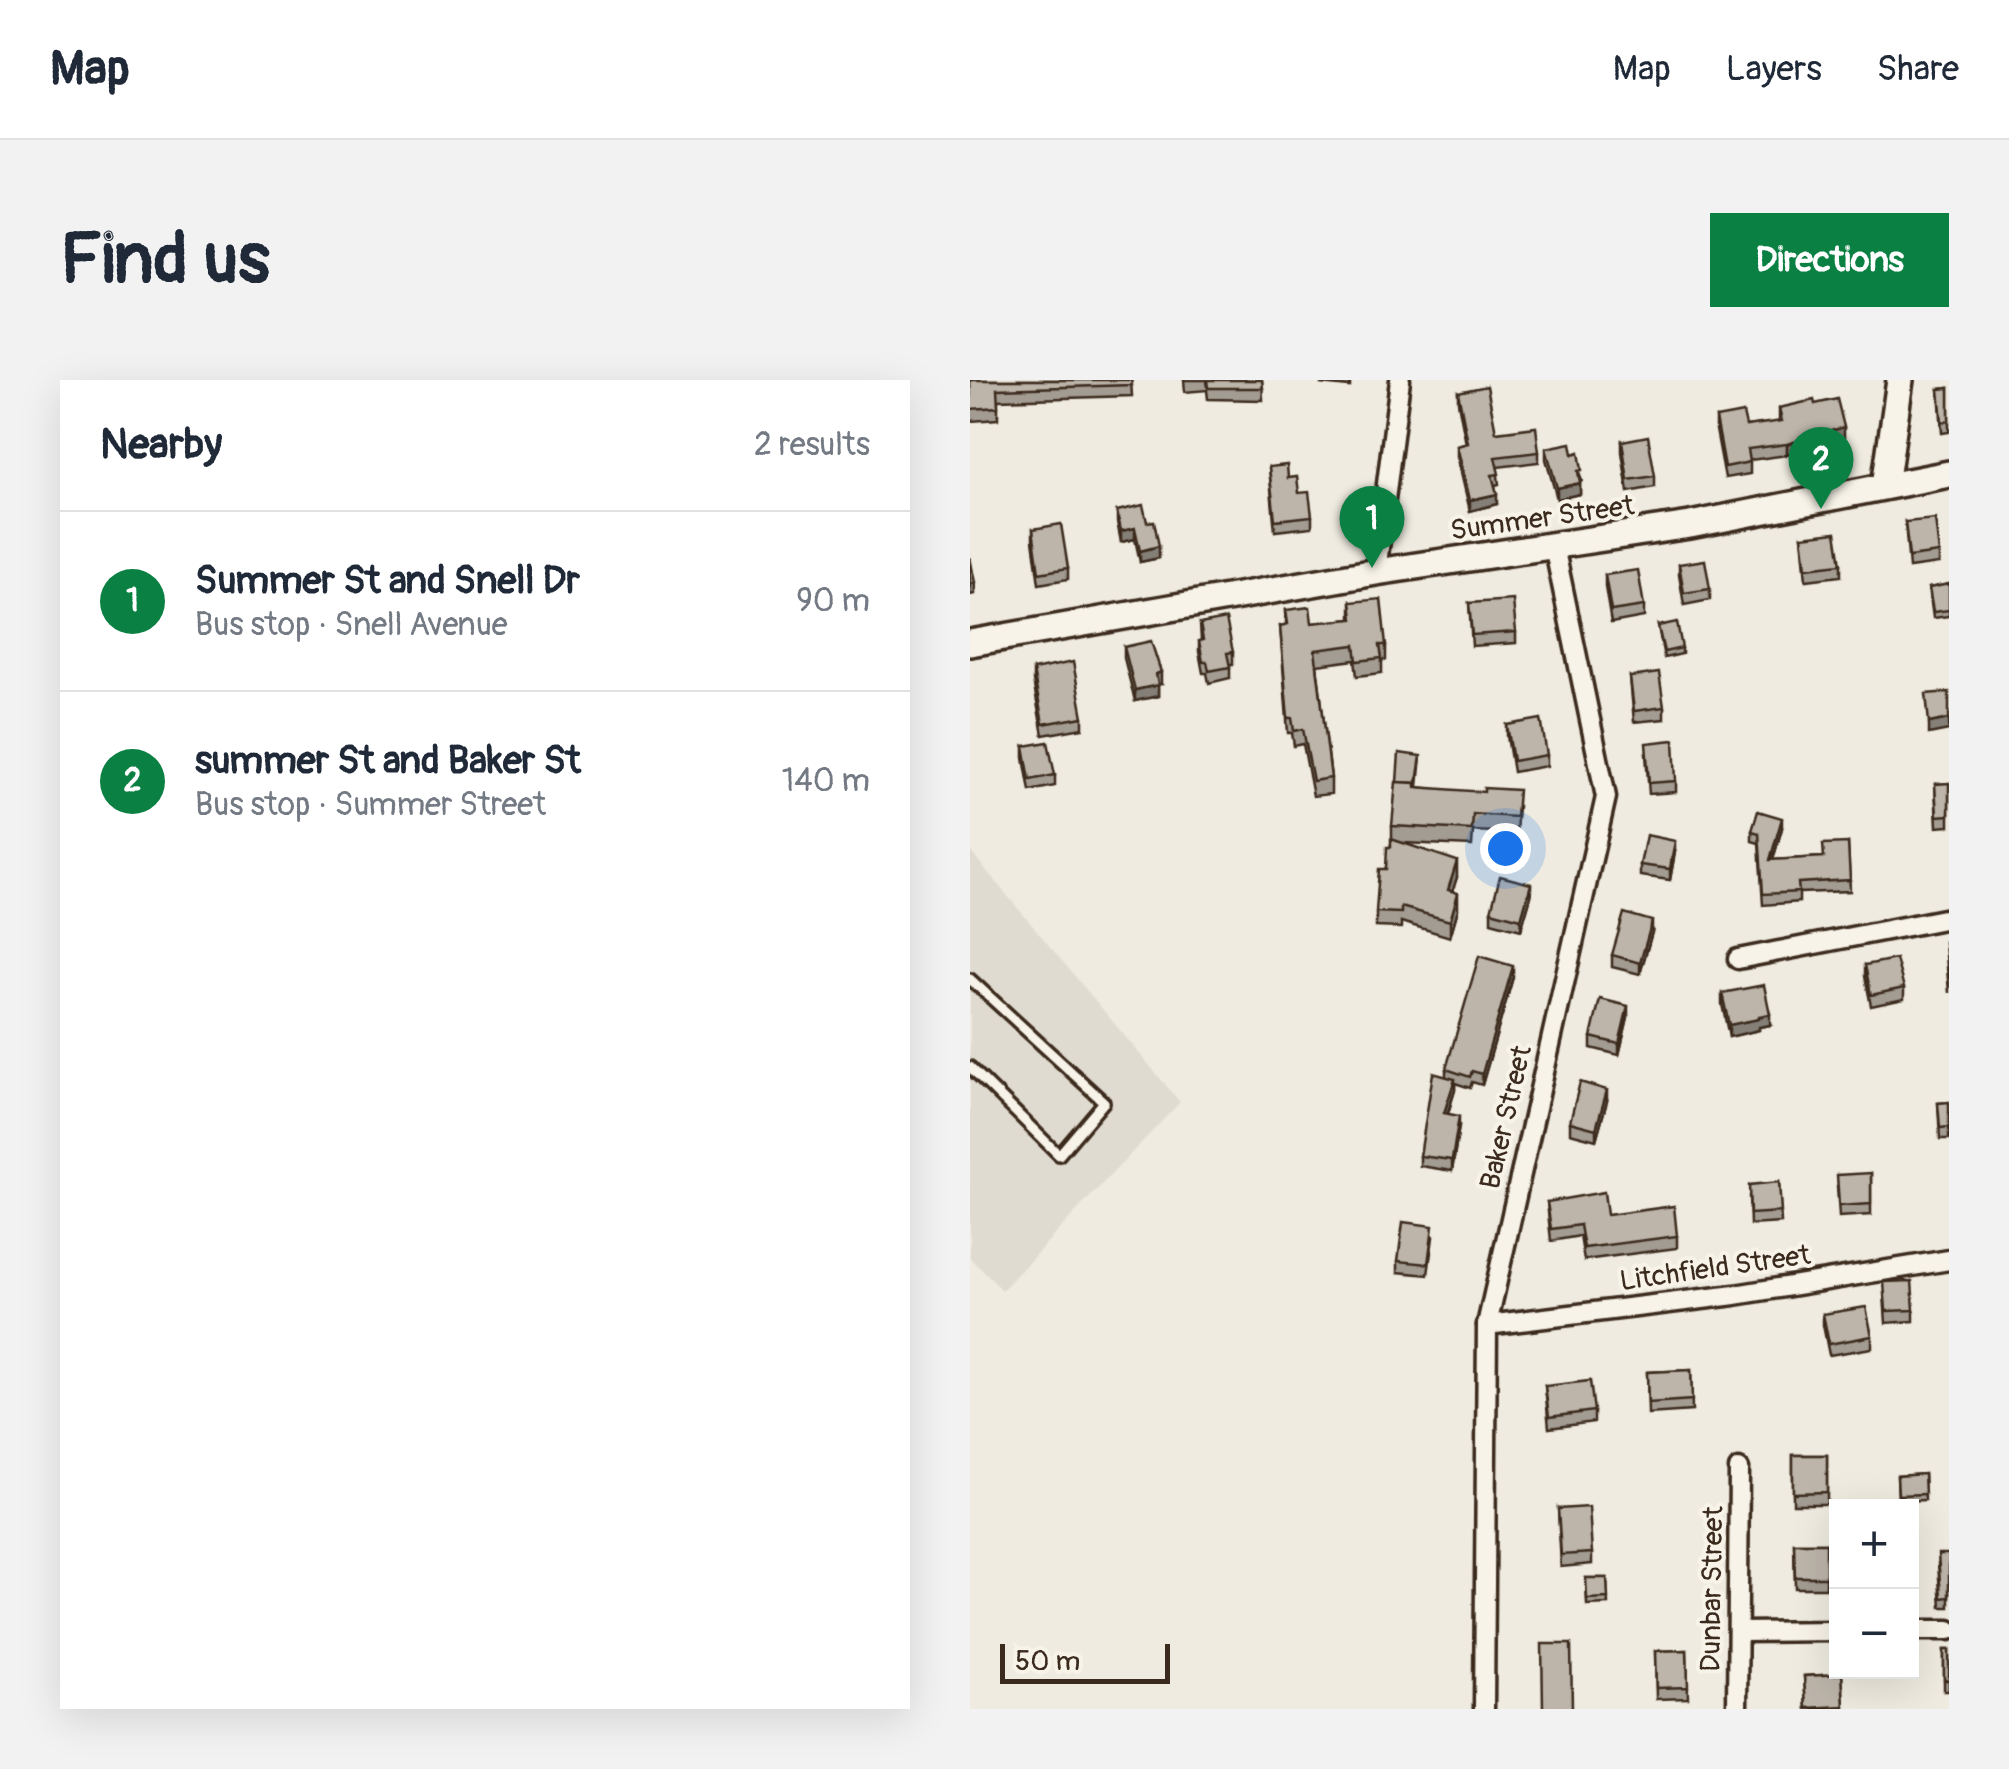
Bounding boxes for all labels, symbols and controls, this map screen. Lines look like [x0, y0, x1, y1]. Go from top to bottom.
text: Map [50, 39, 130, 99]
text: Map [1613, 47, 1671, 91]
text: Layers [1726, 47, 1822, 91]
text: Share [1877, 47, 1959, 91]
button: Directions [1710, 213, 1949, 307]
text: Find us [60, 216, 270, 304]
text: Nearby [100, 419, 222, 471]
text: 2 results [754, 425, 870, 465]
pin: 2 [1788, 426, 1854, 509]
pin: 1 [1340, 486, 1404, 568]
street label: Summer Street [1448, 488, 1637, 549]
text: Summer St and Snell Dr [195, 557, 580, 605]
text: 1 [126, 581, 139, 621]
text: 90 m [796, 581, 870, 621]
text: Bus stop · Snell Avenue [195, 605, 508, 645]
text: summer St and Baker St [195, 737, 581, 785]
text: 2 [124, 761, 141, 801]
text: 140 m [782, 761, 870, 801]
text: Bus stop · Summer Street [195, 785, 546, 825]
your location [1480, 823, 1531, 874]
street label: Baker Street [1473, 1041, 1540, 1193]
street label: Litchfield Street [1618, 1238, 1813, 1299]
map controls [1829, 1499, 1919, 1679]
button: + [1829, 1499, 1919, 1589]
street label: Dunbar Street [1694, 1505, 1731, 1672]
button: − [1829, 1589, 1919, 1679]
scale bar [1000, 1639, 1170, 1684]
text: 50 m [1015, 1644, 1080, 1679]

